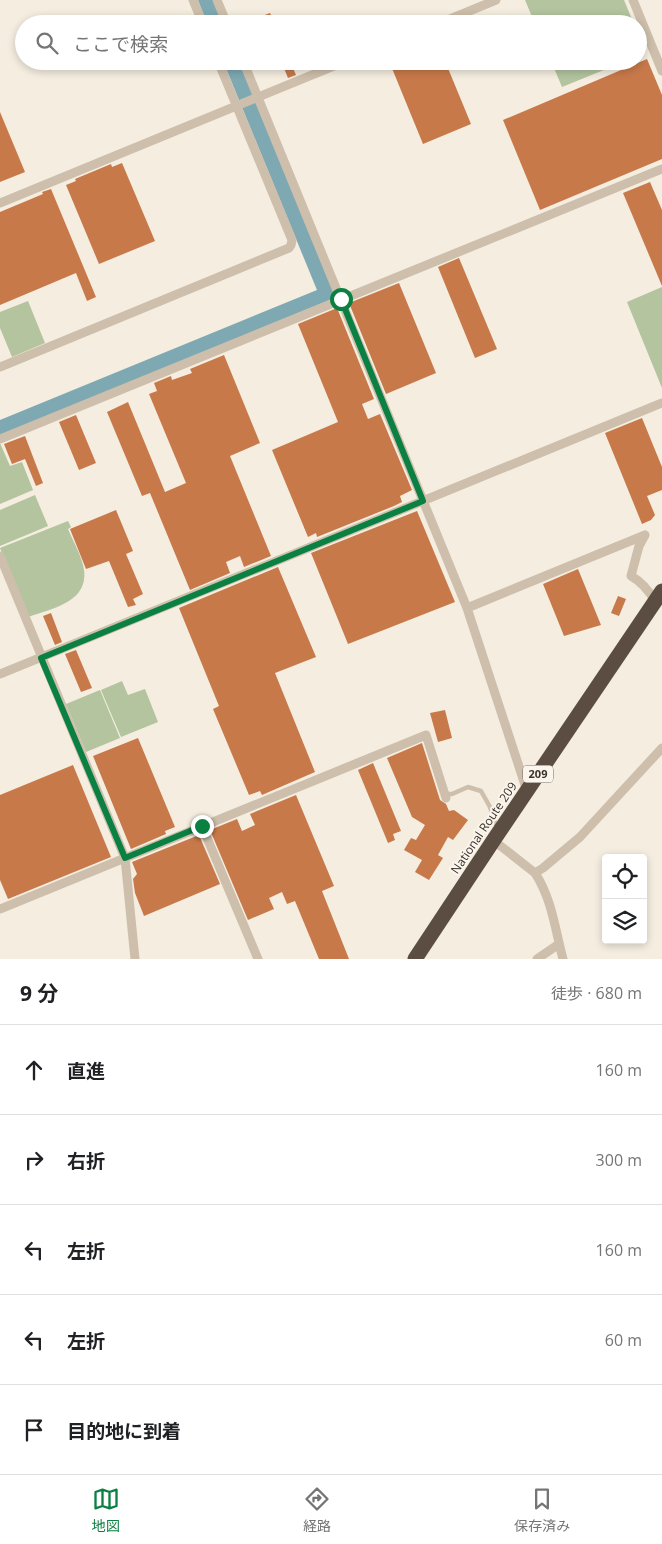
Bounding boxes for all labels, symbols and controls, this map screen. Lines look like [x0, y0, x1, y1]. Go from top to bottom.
search box [15, 15, 647, 70]
icon: search [33, 29, 61, 57]
text: ここで検索 [73, 31, 168, 57]
route start [330, 288, 353, 311]
road number: 209 [523, 766, 553, 782]
street label: National Route 209 [447, 778, 521, 877]
route end [191, 815, 214, 838]
map controls [602, 854, 647, 944]
button: locate [602, 854, 647, 899]
button: layers [602, 899, 647, 944]
text: 9 分 [20, 979, 58, 1007]
text: 徒歩 · 680 m [551, 982, 642, 1004]
icon: ahead [20, 1056, 48, 1084]
text: 直進 [67, 1058, 105, 1084]
text: 160 m [596, 1059, 642, 1081]
icon: right [20, 1146, 48, 1174]
text: 右折 [67, 1148, 105, 1174]
text: 300 m [596, 1149, 642, 1171]
icon: left [20, 1236, 48, 1264]
text: 左折 [67, 1238, 105, 1264]
text: 160 m [596, 1239, 642, 1261]
icon: left [20, 1326, 48, 1354]
text: 左折 [67, 1328, 105, 1354]
text: 60 m [605, 1329, 642, 1351]
icon: arrive [20, 1416, 48, 1444]
text: 目的地に到着 [67, 1418, 181, 1444]
tab: 地図 [92, 1485, 120, 1535]
tab: 経路 [303, 1485, 331, 1535]
tab: 保存済み [514, 1485, 570, 1535]

